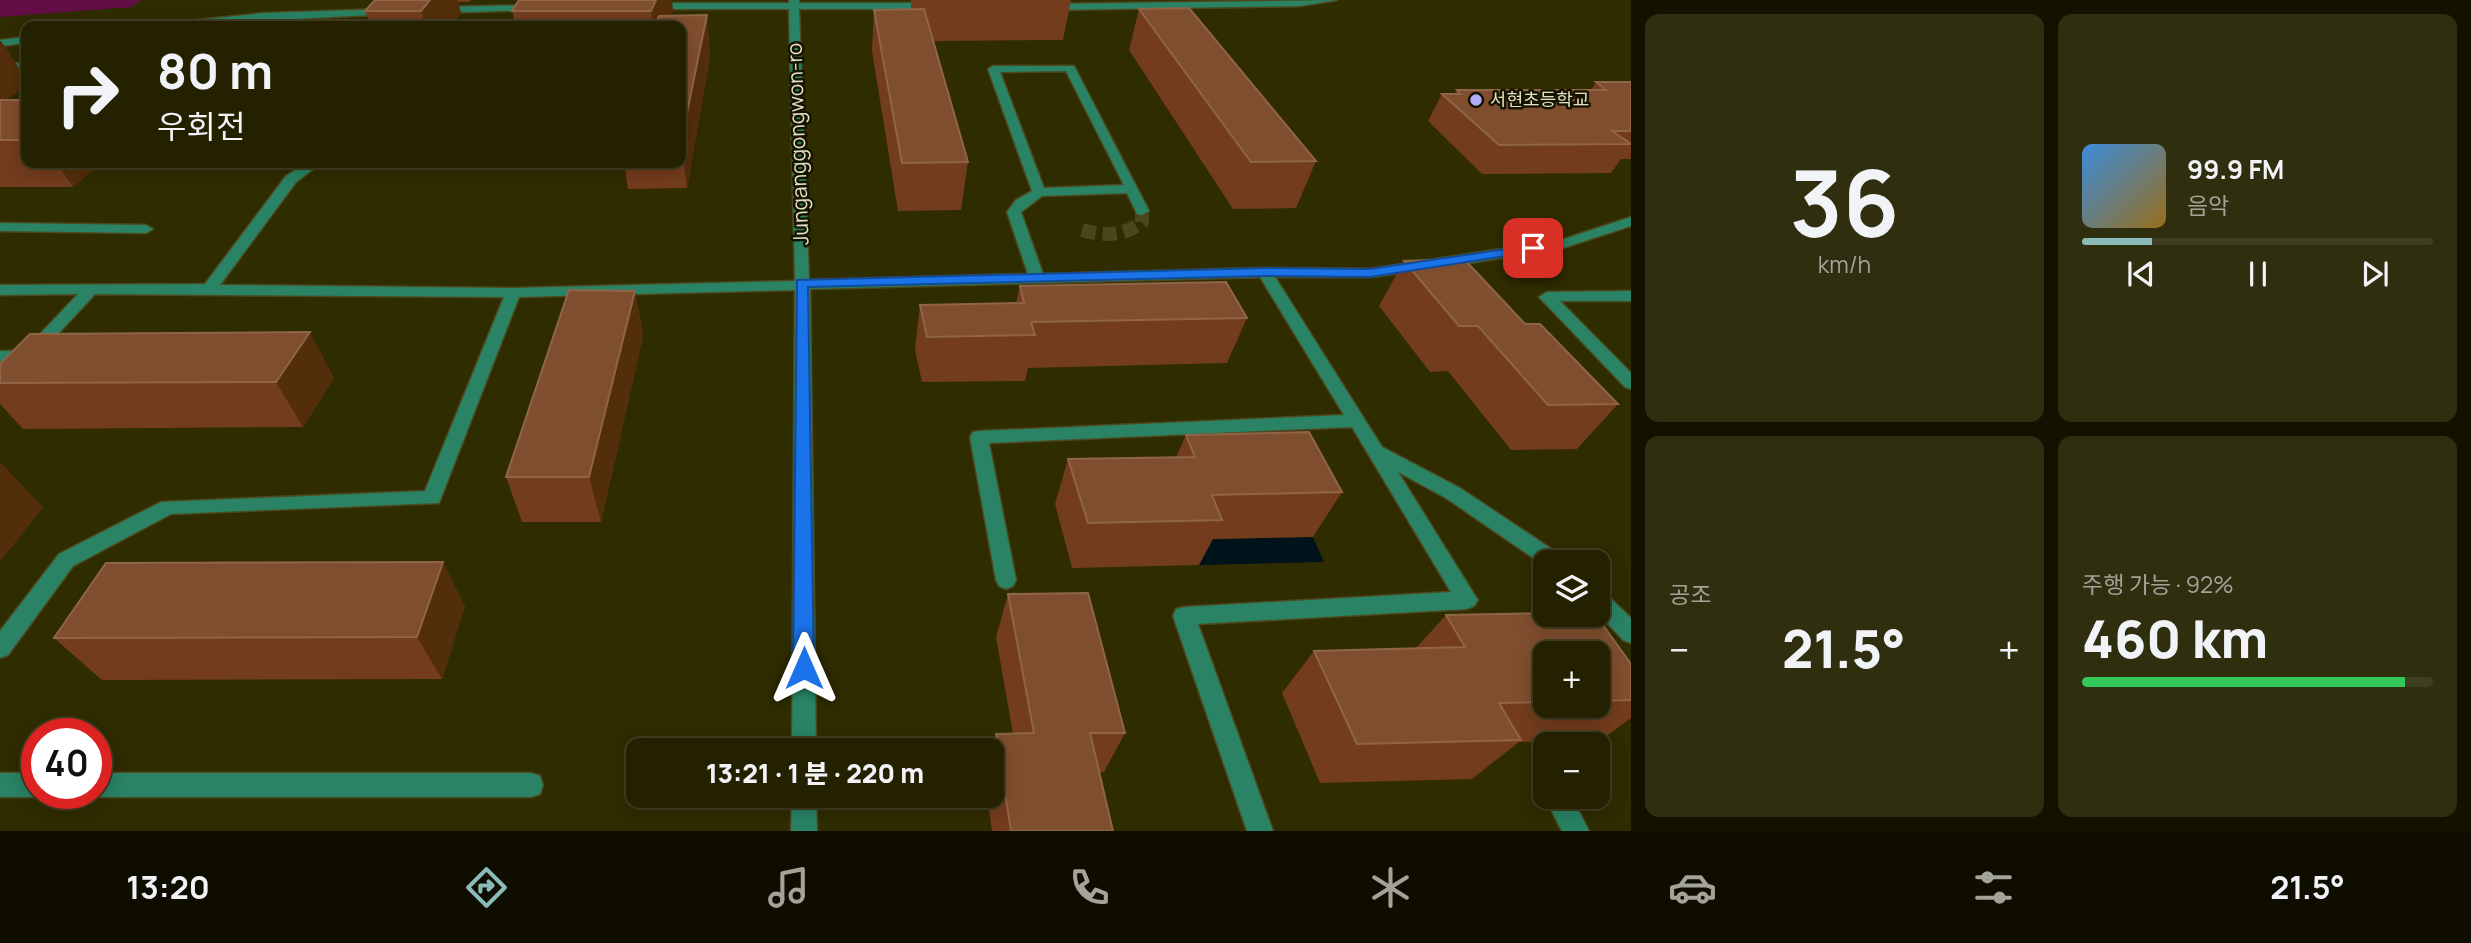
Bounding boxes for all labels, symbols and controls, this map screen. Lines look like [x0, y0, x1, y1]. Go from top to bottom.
text: 80 m [157, 37, 273, 104]
street label: Junganggongwon-ro [779, 42, 815, 246]
icon: right [42, 49, 133, 140]
place label: 서현초등학교 [1490, 87, 1589, 111]
marker: 서현초등학교 [1468, 92, 1484, 108]
text: 우회전 [157, 104, 245, 148]
text: 36 [1790, 140, 1899, 264]
text: 99.9 FM [2187, 151, 2284, 187]
text: 음악 [2187, 189, 2229, 221]
pin [1503, 218, 1563, 278]
icon: arrive [1514, 229, 1552, 267]
text: km/h [1818, 248, 1871, 280]
icon: previous [2122, 255, 2160, 293]
icon: pause [2239, 255, 2277, 293]
icon: next [2356, 255, 2394, 293]
map controls [1533, 550, 1610, 809]
button: layers [1533, 550, 1610, 627]
text: 주행 가능 · 92% [2082, 568, 2234, 600]
text: 공조 [1669, 578, 1711, 610]
text: 460 km [2082, 603, 2268, 674]
text: 21.5° [1782, 613, 1906, 684]
text: − [1669, 623, 1690, 675]
text: + [1998, 623, 2020, 675]
position arrow [767, 631, 841, 705]
button: + [1533, 641, 1610, 718]
speed limit sign: 40 [21, 718, 112, 809]
button: − [1533, 732, 1610, 809]
text: 13:21 · 1 분 · 220 m [706, 755, 924, 791]
icon: directions [462, 863, 511, 912]
icon: music [764, 863, 813, 912]
icon: phone [1065, 863, 1114, 912]
icon: climate [1366, 863, 1415, 912]
icon: car [1668, 863, 1717, 912]
icon: filters [1969, 863, 2018, 912]
text: 13:20 [126, 865, 210, 909]
text: 21.5° [2270, 865, 2345, 909]

